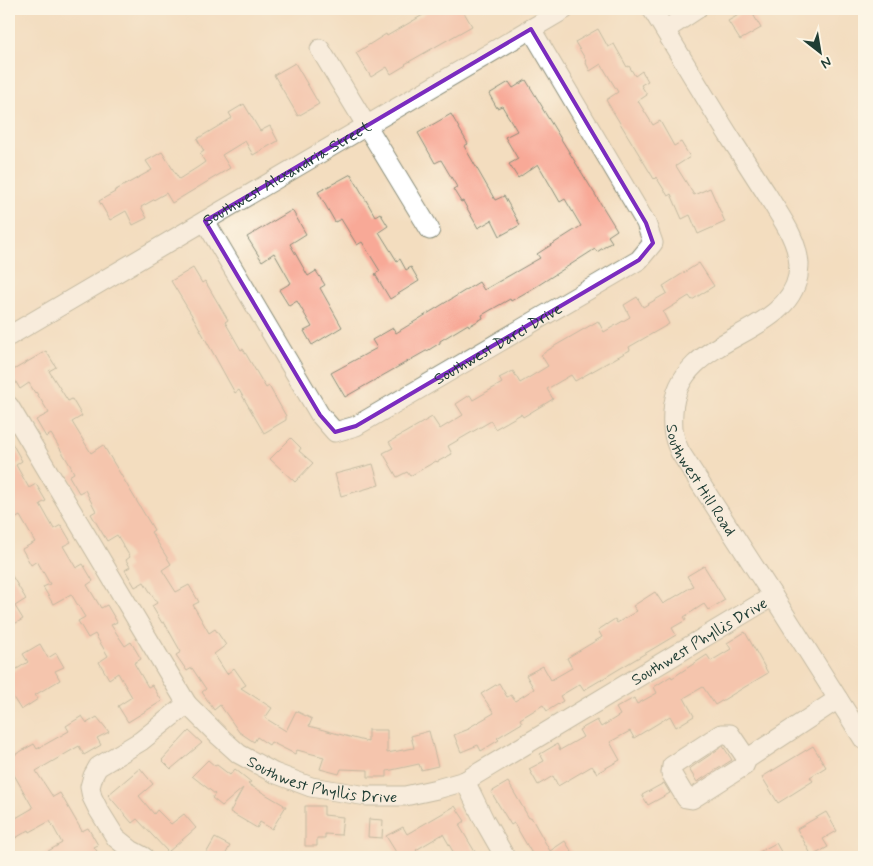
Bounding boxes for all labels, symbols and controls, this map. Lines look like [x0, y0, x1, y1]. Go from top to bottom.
north arrow [796, 28, 846, 78]
text: N [818, 52, 835, 72]
street label: Southwest Alexandria Street [199, 116, 376, 232]
street label: Southwest Darci Drive [430, 298, 566, 390]
street label: Southwest Hill Road [661, 423, 740, 540]
street label: Southwest Phyllis Drive [628, 593, 772, 691]
street label: Southwest Phyllis Drive [243, 751, 397, 809]

